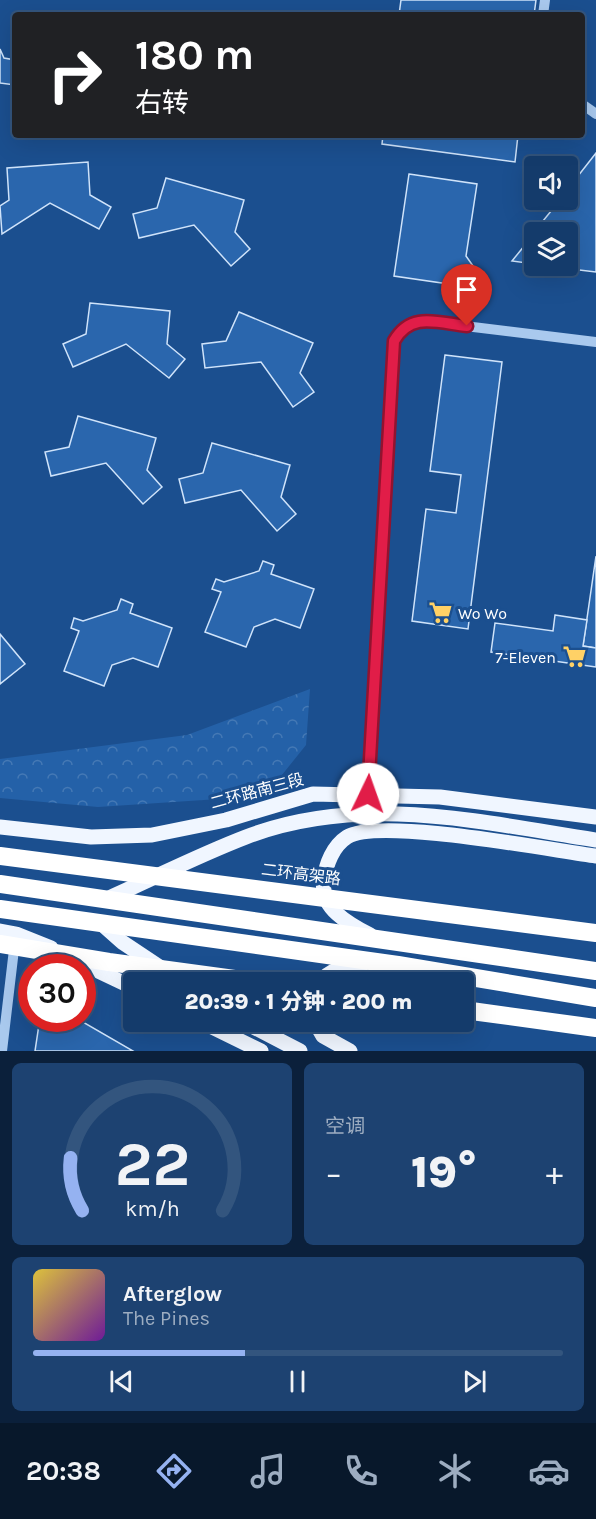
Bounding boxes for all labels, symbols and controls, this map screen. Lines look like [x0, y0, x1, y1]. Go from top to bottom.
text: 180 m [135, 30, 254, 80]
icon: right [36, 36, 114, 114]
text: 右转 [135, 87, 189, 119]
map controls [524, 156, 578, 276]
button: sound [524, 156, 578, 210]
button: layers [524, 222, 578, 276]
pin [441, 264, 492, 326]
icon: arrive [450, 273, 483, 306]
supermarket icon: Wo Wo [427, 600, 453, 626]
place label: Wo Wo [458, 604, 507, 623]
supermarket icon: 7-Eleven [561, 644, 587, 670]
place label: 7-Eleven [495, 648, 556, 667]
position arrow [336, 762, 400, 826]
street label: 二环路南三段 [208, 769, 306, 813]
street label: 二环高架路 [260, 860, 342, 888]
speed limit sign: 30 [18, 954, 96, 1032]
text: 20:39 · 1 分钟 · 200 m [185, 989, 412, 1015]
text: 空调 [325, 1115, 365, 1138]
text: 22 [114, 1128, 190, 1201]
text: 19° [411, 1146, 477, 1198]
text: − [325, 1154, 342, 1192]
text: + [546, 1154, 563, 1192]
text: km/h [125, 1196, 179, 1221]
text: Afterglow [123, 1281, 222, 1307]
text: The Pines [123, 1307, 210, 1330]
icon: previous [105, 1365, 138, 1398]
icon: pause [281, 1365, 314, 1398]
icon: next [458, 1365, 491, 1398]
icon: directions [153, 1450, 195, 1492]
icon: music [247, 1450, 289, 1492]
icon: phone [340, 1450, 382, 1492]
icon: climate [434, 1450, 476, 1492]
icon: car [528, 1450, 570, 1492]
text: 20:38 [26, 1455, 101, 1487]

